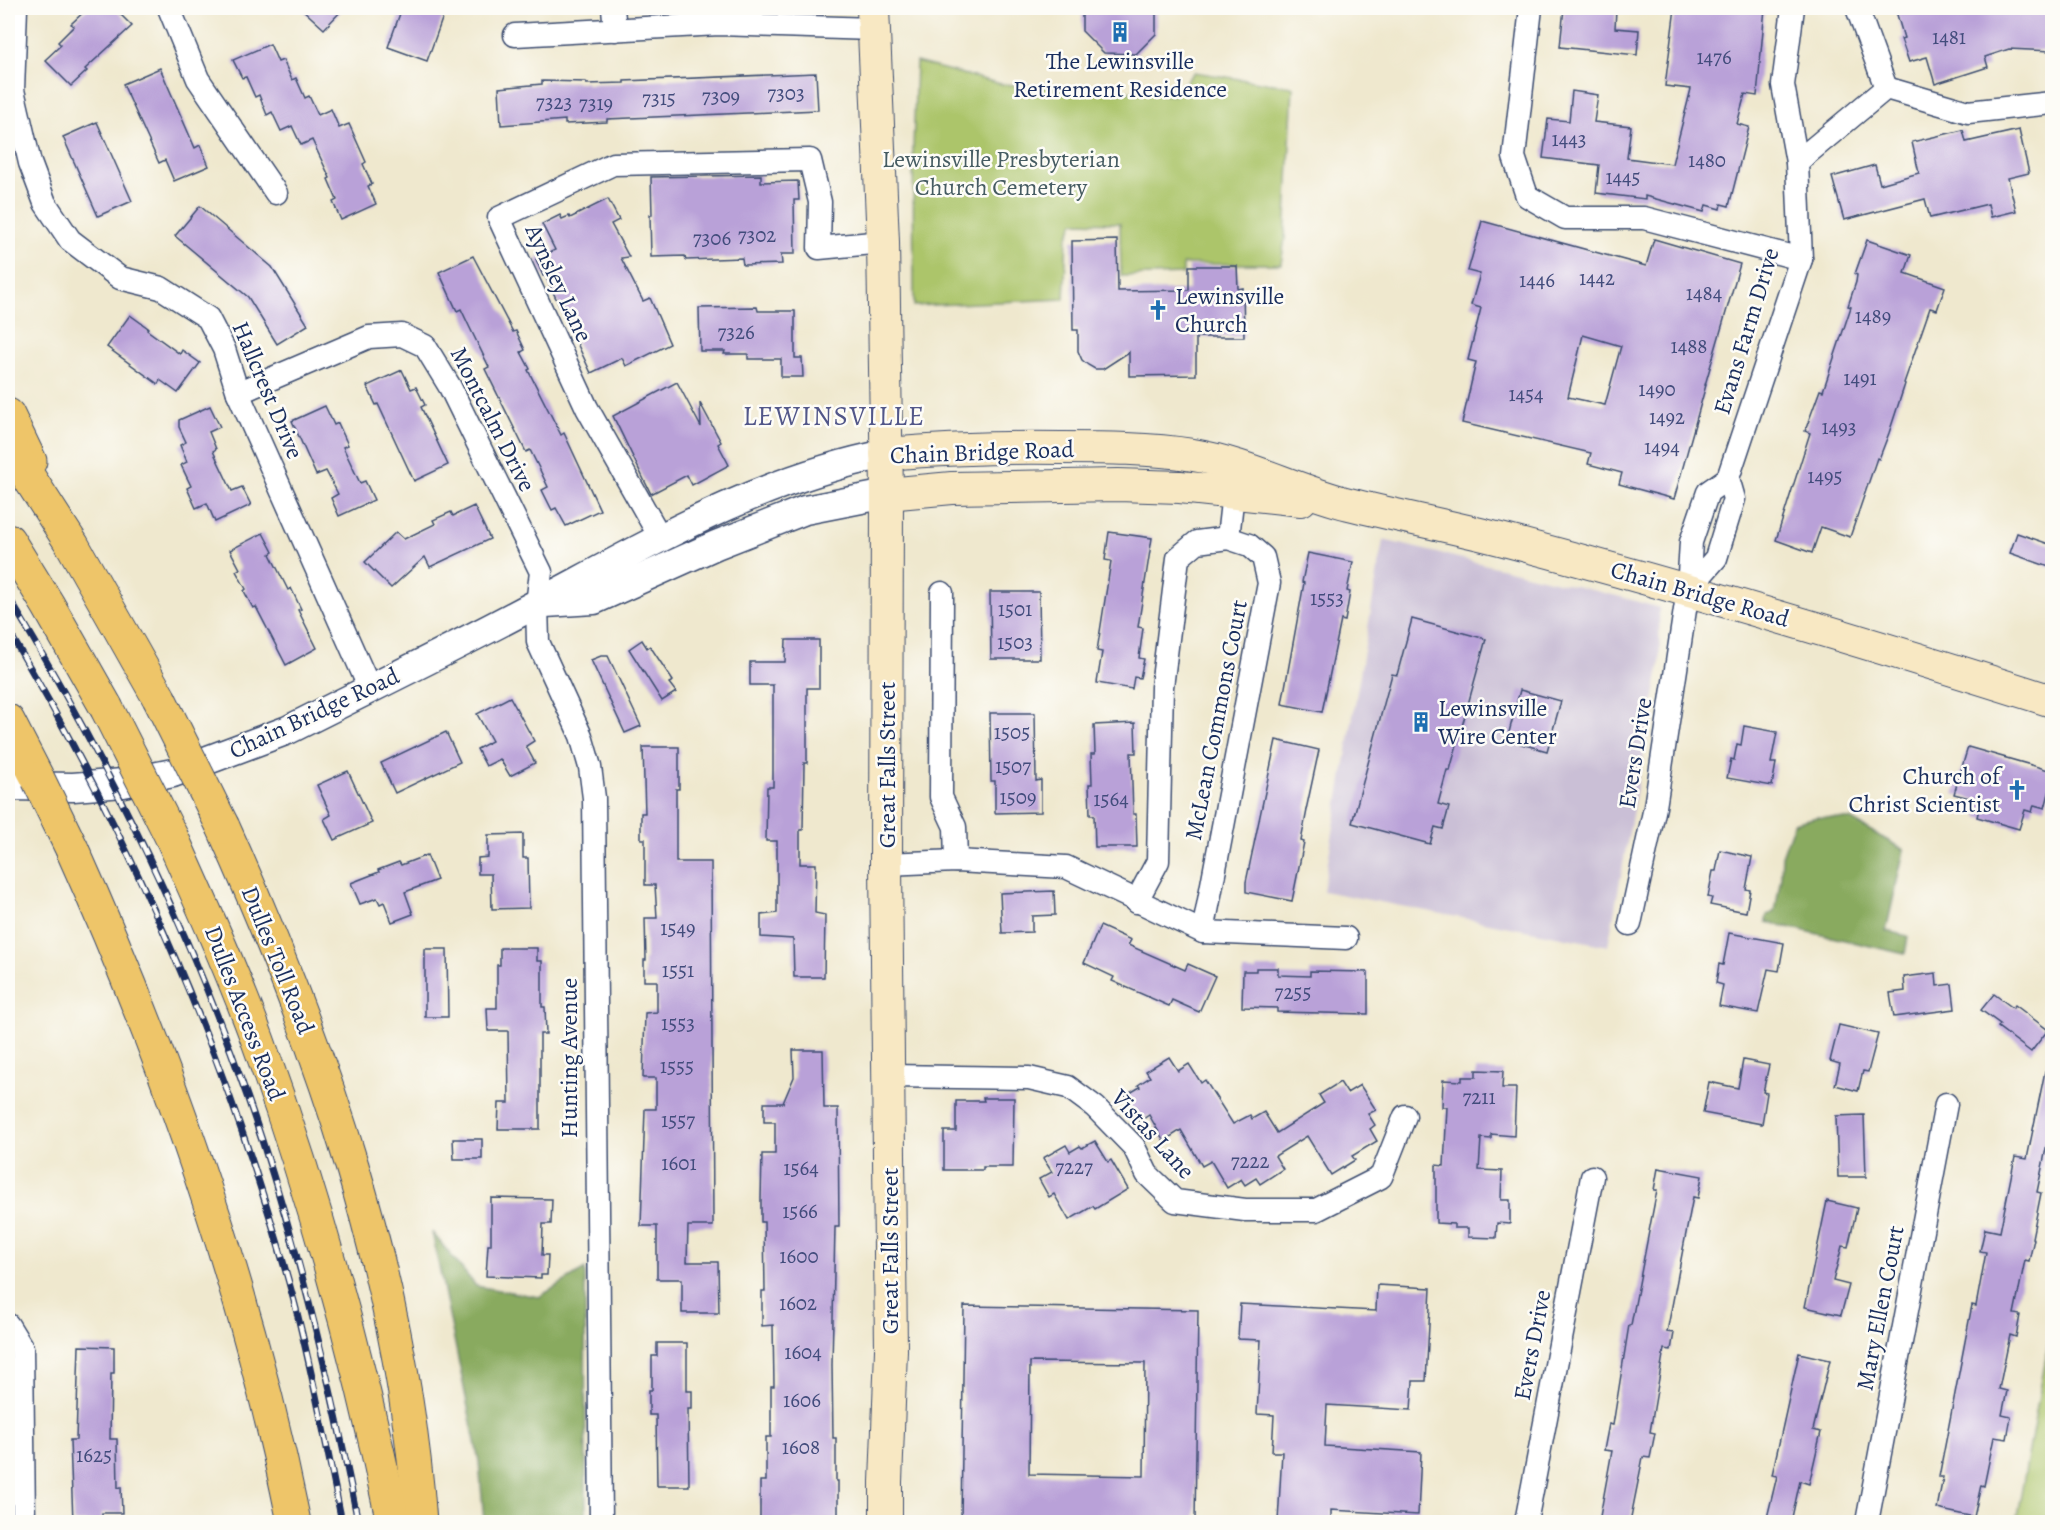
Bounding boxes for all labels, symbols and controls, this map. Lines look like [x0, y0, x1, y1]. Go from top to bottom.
building icon: The Lewinsville Retirement Residence [1108, 20, 1132, 44]
house number: 1481 [1932, 23, 1966, 51]
house number: 1476 [1696, 43, 1732, 71]
place label: The Lewinsville Retirement Residence [1013, 45, 1227, 105]
house number: 7303 [767, 79, 805, 107]
house number: 7309 [702, 82, 740, 110]
house number: 7315 [642, 84, 676, 112]
house number: 7323 [536, 88, 572, 116]
house number: 7319 [579, 89, 613, 117]
house number: 1443 [1552, 125, 1586, 153]
park label: Lewinsville Presbyterian Church Cemetery [882, 143, 1120, 203]
house number: 1480 [1688, 146, 1726, 174]
house number: 1445 [1605, 163, 1641, 191]
street label: Aynsley Lane [517, 218, 600, 347]
house number: 7302 [738, 221, 776, 249]
house number: 7306 [693, 224, 732, 252]
street label: Evans Farm Drive [1705, 244, 1787, 418]
house number: 1442 [1579, 264, 1615, 292]
house number: 1446 [1519, 266, 1555, 294]
house number: 1484 [1686, 279, 1722, 307]
place label: Lewinsville Church [1175, 280, 1284, 340]
church icon: Lewinsville Church [1146, 298, 1170, 322]
house number: 1489 [1855, 302, 1891, 330]
street label: Hallcrest Drive [225, 316, 311, 464]
house number: 7326 [717, 318, 755, 346]
house number: 1488 [1670, 332, 1708, 360]
street label: Montcalm Drive [443, 341, 543, 497]
house number: 1491 [1843, 364, 1877, 392]
house number: 1490 [1638, 375, 1676, 403]
house number: 1454 [1508, 380, 1544, 408]
district label: LEWINSVILLE [743, 398, 925, 434]
house number: 1492 [1649, 403, 1685, 431]
house number: 1493 [1822, 413, 1857, 441]
street label: Chain Bridge Road [889, 433, 1075, 471]
house number: 1494 [1644, 433, 1680, 461]
house number: 1495 [1807, 462, 1843, 490]
street label: Chain Bridge Road [1607, 553, 1793, 635]
house number: 1553 [1310, 584, 1344, 612]
house number: 1501 [998, 595, 1032, 623]
street label: McLean Commons Court [1177, 597, 1255, 843]
house number: 1503 [997, 628, 1033, 656]
street label: Chain Bridge Road [224, 660, 404, 766]
street label: Great Falls Street [871, 682, 903, 848]
place label: Lewinsville Wire Center [1437, 692, 1557, 752]
street label: Evers Drive [1610, 695, 1660, 811]
building icon: Lewinsville Wire Center [1409, 710, 1433, 734]
house number: 1505 [994, 718, 1030, 746]
house number: 1507 [995, 752, 1031, 780]
place label: Church of Christ Scientist [1849, 760, 2003, 820]
church icon: Church of Christ Scientist [2005, 778, 2029, 802]
house number: 1509 [1000, 783, 1036, 811]
house number: 1564 [1093, 785, 1129, 813]
street label: Dulles Toll Road [234, 881, 322, 1039]
house number: 1549 [660, 914, 696, 942]
street label: Dulles Access Road [197, 921, 293, 1105]
house number: 1551 [662, 956, 694, 984]
street label: Hunting Avenue [553, 978, 585, 1138]
house number: 7255 [1275, 978, 1311, 1006]
house number: 1553 [661, 1009, 695, 1037]
house number: 1555 [660, 1052, 694, 1080]
street label: Vistas Lane [1103, 1081, 1202, 1186]
house number: 7211 [1462, 1083, 1496, 1111]
house number: 1557 [661, 1106, 695, 1134]
house number: 7222 [1231, 1147, 1269, 1175]
house number: 1601 [661, 1149, 697, 1177]
house number: 7227 [1055, 1153, 1093, 1181]
house number: 1564 [783, 1154, 819, 1182]
street label: Great Falls Street [874, 1168, 906, 1334]
house number: 1566 [782, 1197, 818, 1225]
street label: Mary Ellen Court [1848, 1223, 1912, 1393]
house number: 1600 [779, 1242, 819, 1270]
street label: Evers Drive [1506, 1287, 1558, 1403]
house number: 1602 [779, 1289, 817, 1317]
house number: 1604 [784, 1338, 822, 1366]
house number: 1606 [783, 1386, 821, 1414]
house number: 1608 [782, 1433, 820, 1461]
house number: 1625 [76, 1441, 112, 1469]

